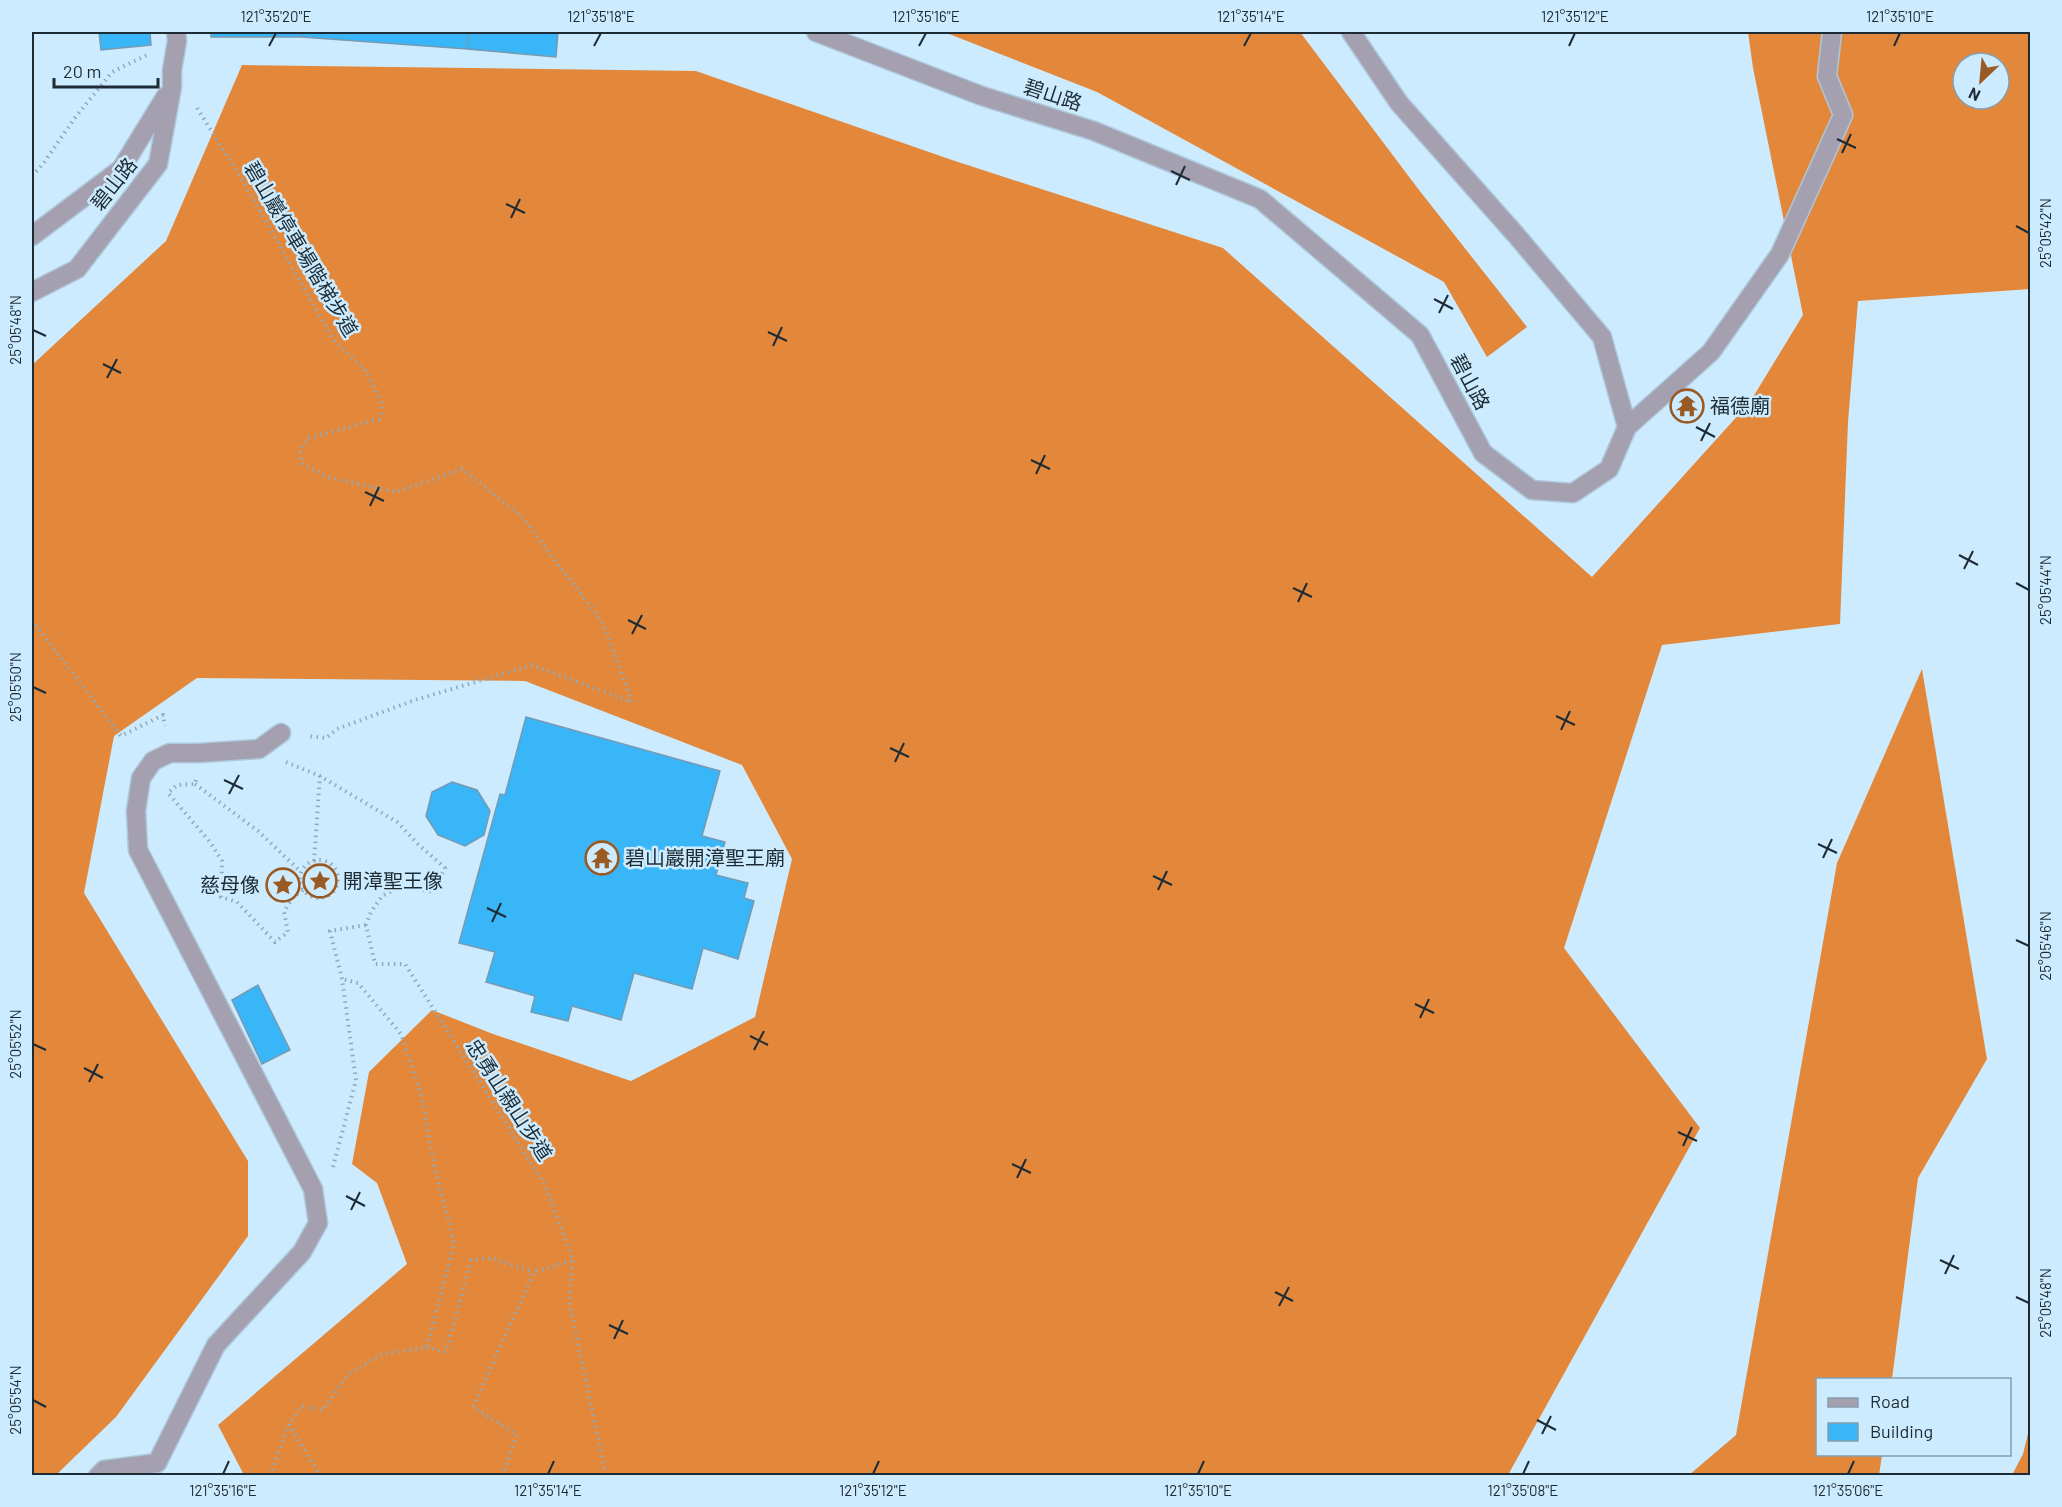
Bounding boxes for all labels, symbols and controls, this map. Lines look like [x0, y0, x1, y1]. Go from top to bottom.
text: 121°35'20"E [241, 7, 312, 25]
text: 121°35'18"E [567, 7, 635, 25]
text: 121°35'16"E [892, 7, 960, 25]
text: 121°35'14"E [1217, 7, 1285, 25]
text: 121°35'12"E [1541, 7, 1609, 25]
text: 121°35'10"E [1866, 7, 1934, 25]
scale bar [54, 51, 158, 89]
north arrow [1951, 51, 2011, 111]
text: 20 m [63, 60, 101, 82]
street label: 碧山路 [1021, 73, 1086, 115]
text: N [1965, 84, 1983, 106]
street label: 碧山路 [85, 152, 141, 214]
street label: 碧山巖停車場階梯步道 [240, 157, 364, 340]
text: 25°05'42"N [2036, 198, 2054, 268]
text: 25°05'48"N [6, 295, 24, 365]
street label: 碧山路 [1446, 349, 1496, 414]
temple icon: 福德廟 [1669, 388, 1705, 424]
place label: 福德廟 [1710, 393, 1770, 417]
text: 25°05'44"N [2036, 555, 2054, 625]
text: 25°05'50"N [6, 652, 24, 722]
temple icon: 碧山巖開漳聖王廟 [584, 840, 620, 876]
place label: 碧山巖開漳聖王廟 [625, 845, 785, 869]
place icon: 開漳聖王像 [302, 863, 338, 899]
place icon: 慈母像 [265, 867, 301, 903]
place label: 開漳聖王像 [343, 868, 443, 892]
place label: 慈母像 [200, 872, 260, 896]
text: 25°05'46"N [2036, 911, 2054, 981]
text: 25°05'52"N [6, 1009, 24, 1079]
street label: 忠勇山親山步道 [462, 1034, 558, 1165]
text: 25°05'48"N [2036, 1268, 2054, 1338]
text: 25°05'54"N [6, 1365, 24, 1435]
legend [1816, 1378, 2011, 1456]
text: Road [1870, 1390, 1910, 1412]
text: Building [1870, 1420, 1933, 1442]
text: 121°35'16"E [189, 1481, 257, 1499]
text: 121°35'14"E [514, 1481, 582, 1499]
text: 121°35'12"E [839, 1481, 907, 1499]
text: 121°35'10"E [1164, 1481, 1232, 1499]
text: 121°35'08"E [1488, 1481, 1558, 1499]
text: 121°35'06"E [1813, 1481, 1883, 1499]

